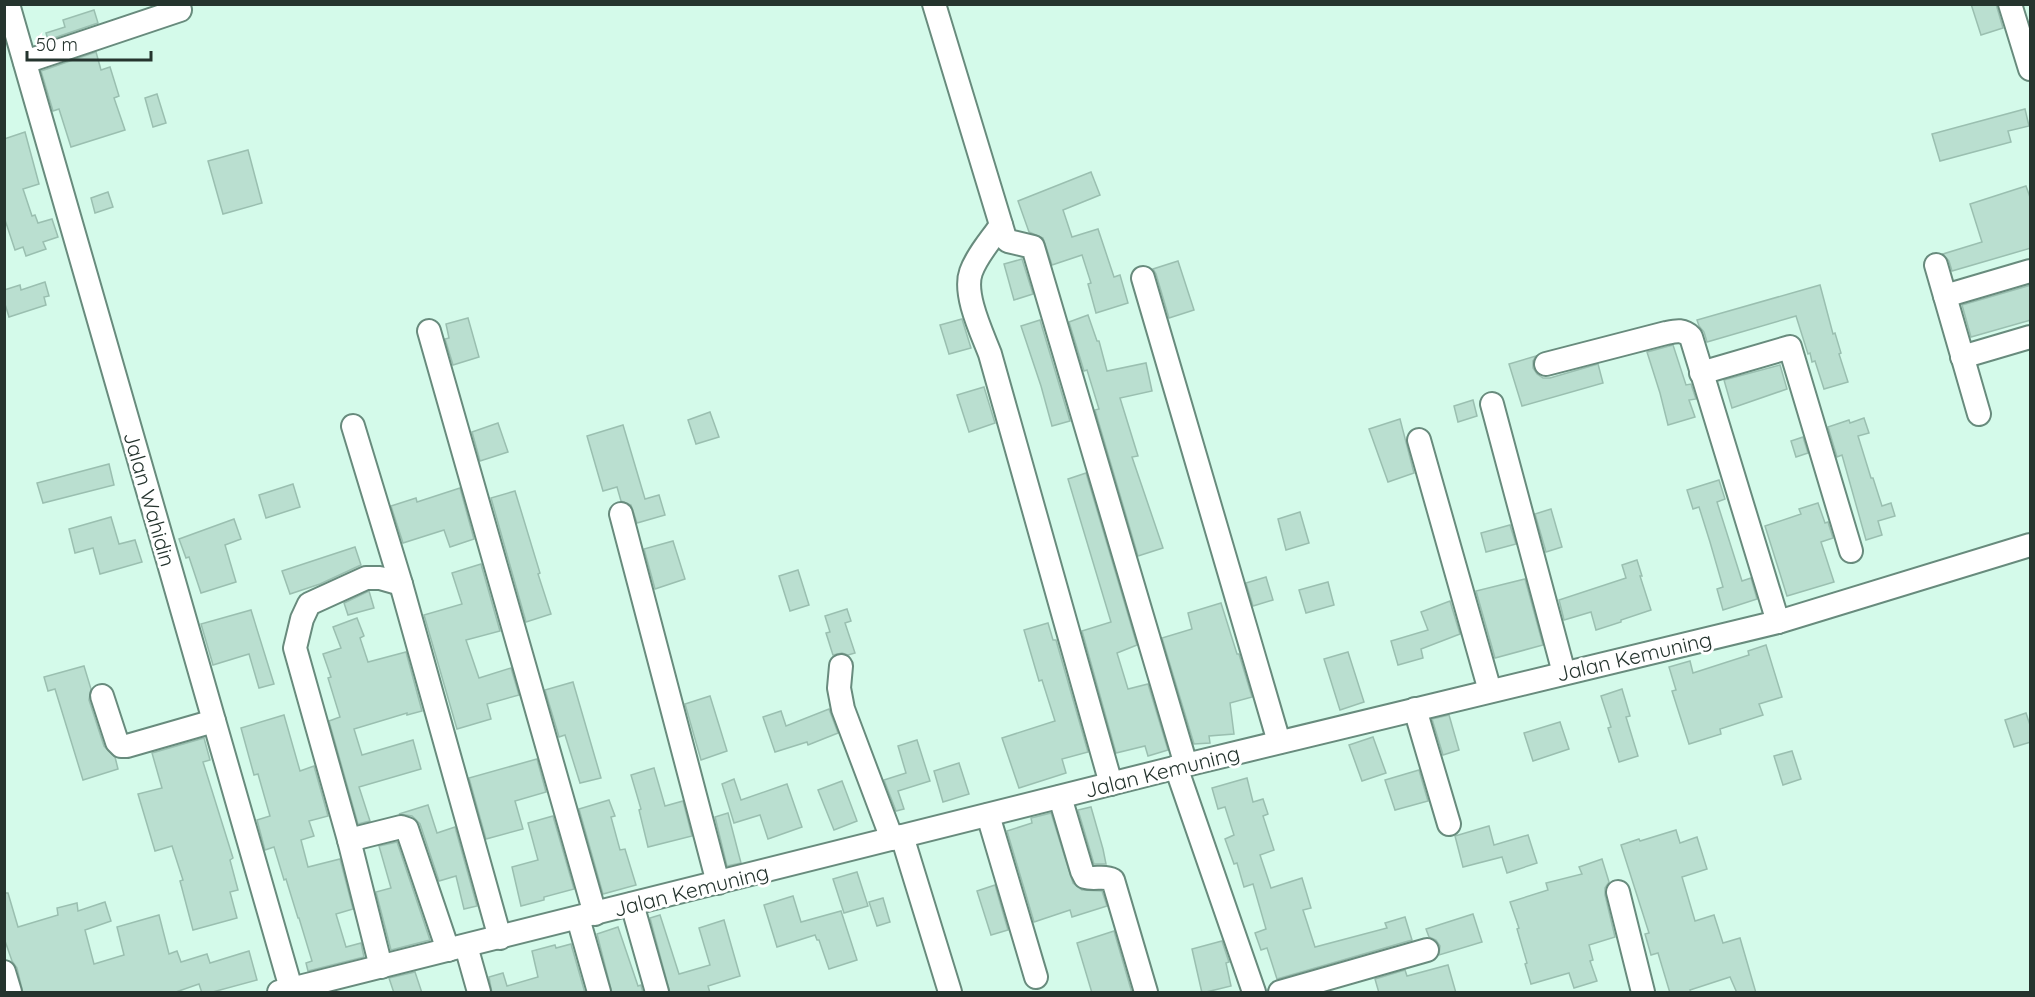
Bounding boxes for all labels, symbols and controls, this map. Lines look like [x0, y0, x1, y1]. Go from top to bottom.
scale bar [27, 24, 152, 62]
text: 50 m [36, 33, 78, 56]
street label: Jalan Wahidin [118, 429, 182, 569]
street label: Jalan Kemuning [1554, 625, 1714, 687]
street label: Jalan Kemuning [1082, 739, 1242, 803]
street label: Jalan Kemuning [611, 858, 771, 922]

